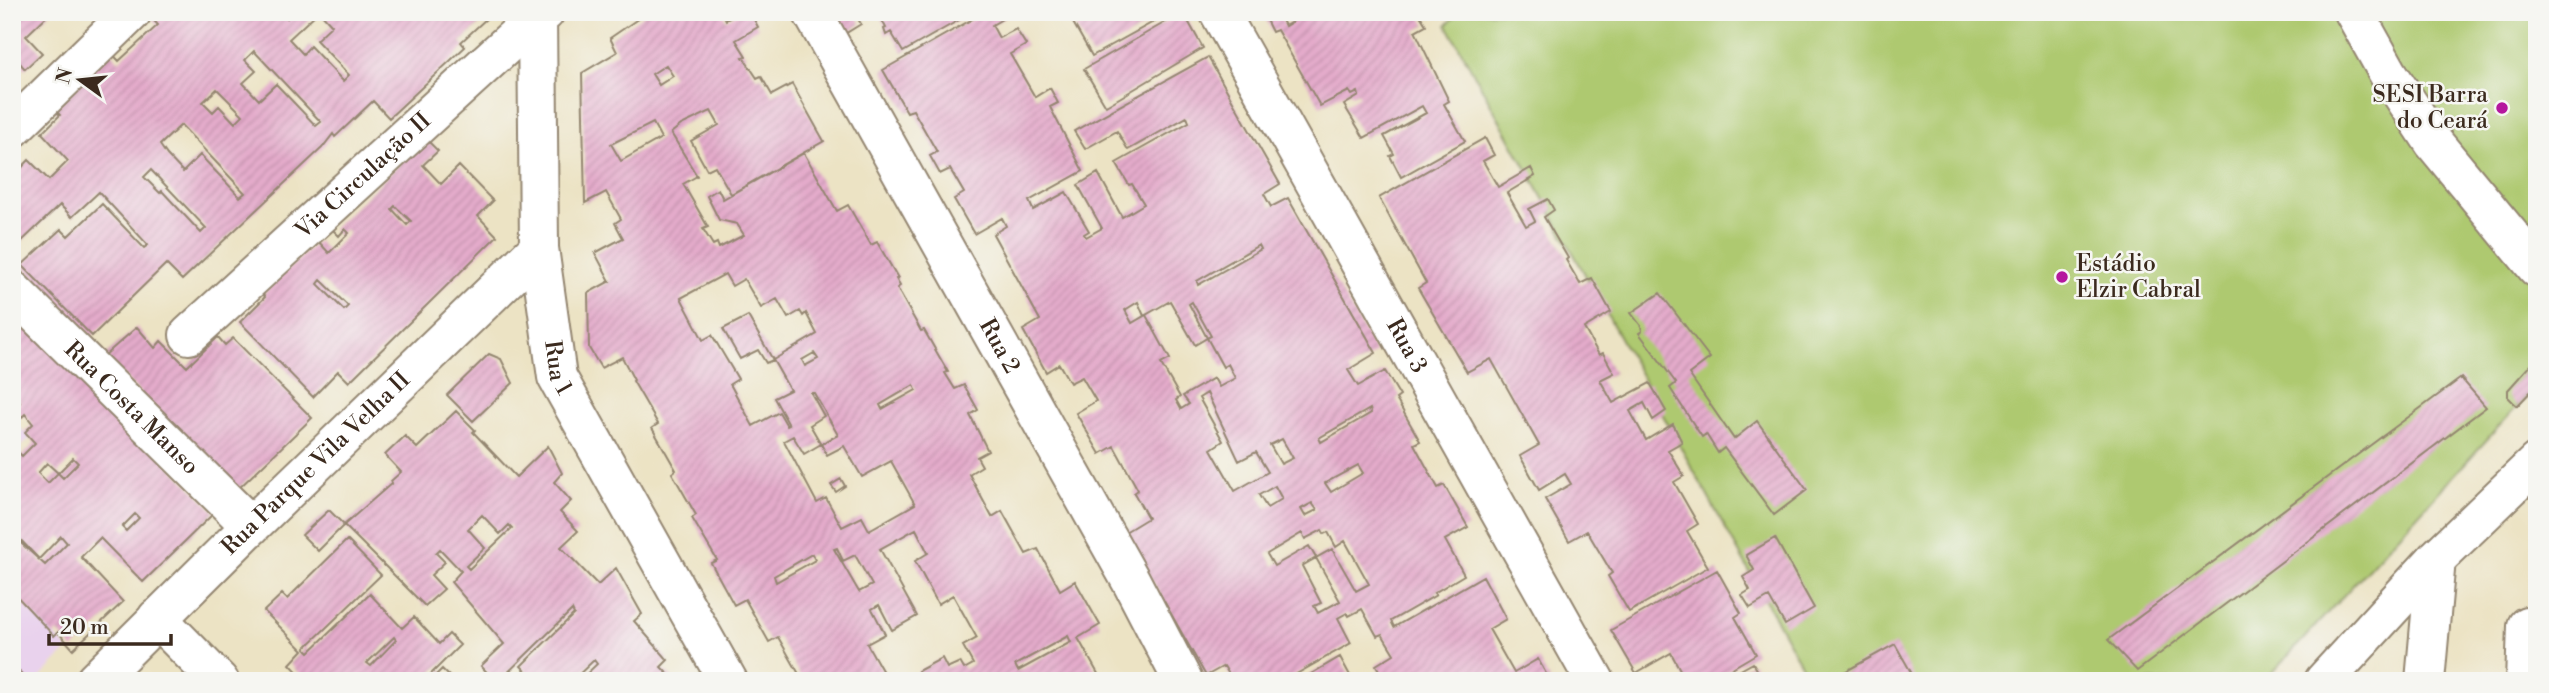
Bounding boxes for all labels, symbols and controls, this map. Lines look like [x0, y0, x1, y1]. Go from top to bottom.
north arrow [46, 46, 116, 116]
text: N [51, 65, 78, 86]
place label: SESI Barra do Ceará [2372, 81, 2488, 135]
marker: SESI Barra do Ceará [2494, 100, 2510, 116]
street label: Via Circulação II [289, 107, 437, 245]
place label: Estádio Elzir Cabral [2076, 250, 2201, 304]
marker: Estádio Elzir Cabral [2054, 269, 2070, 285]
street label: Rua 2 [973, 314, 1026, 378]
street label: Rua 3 [1380, 314, 1433, 378]
street label: Rua Costa Manso [58, 336, 205, 481]
street label: Rua 1 [538, 338, 578, 400]
street label: Rua Parque Vila Velha II [216, 366, 416, 561]
scale bar [49, 602, 172, 646]
text: 20 m [60, 615, 109, 641]

